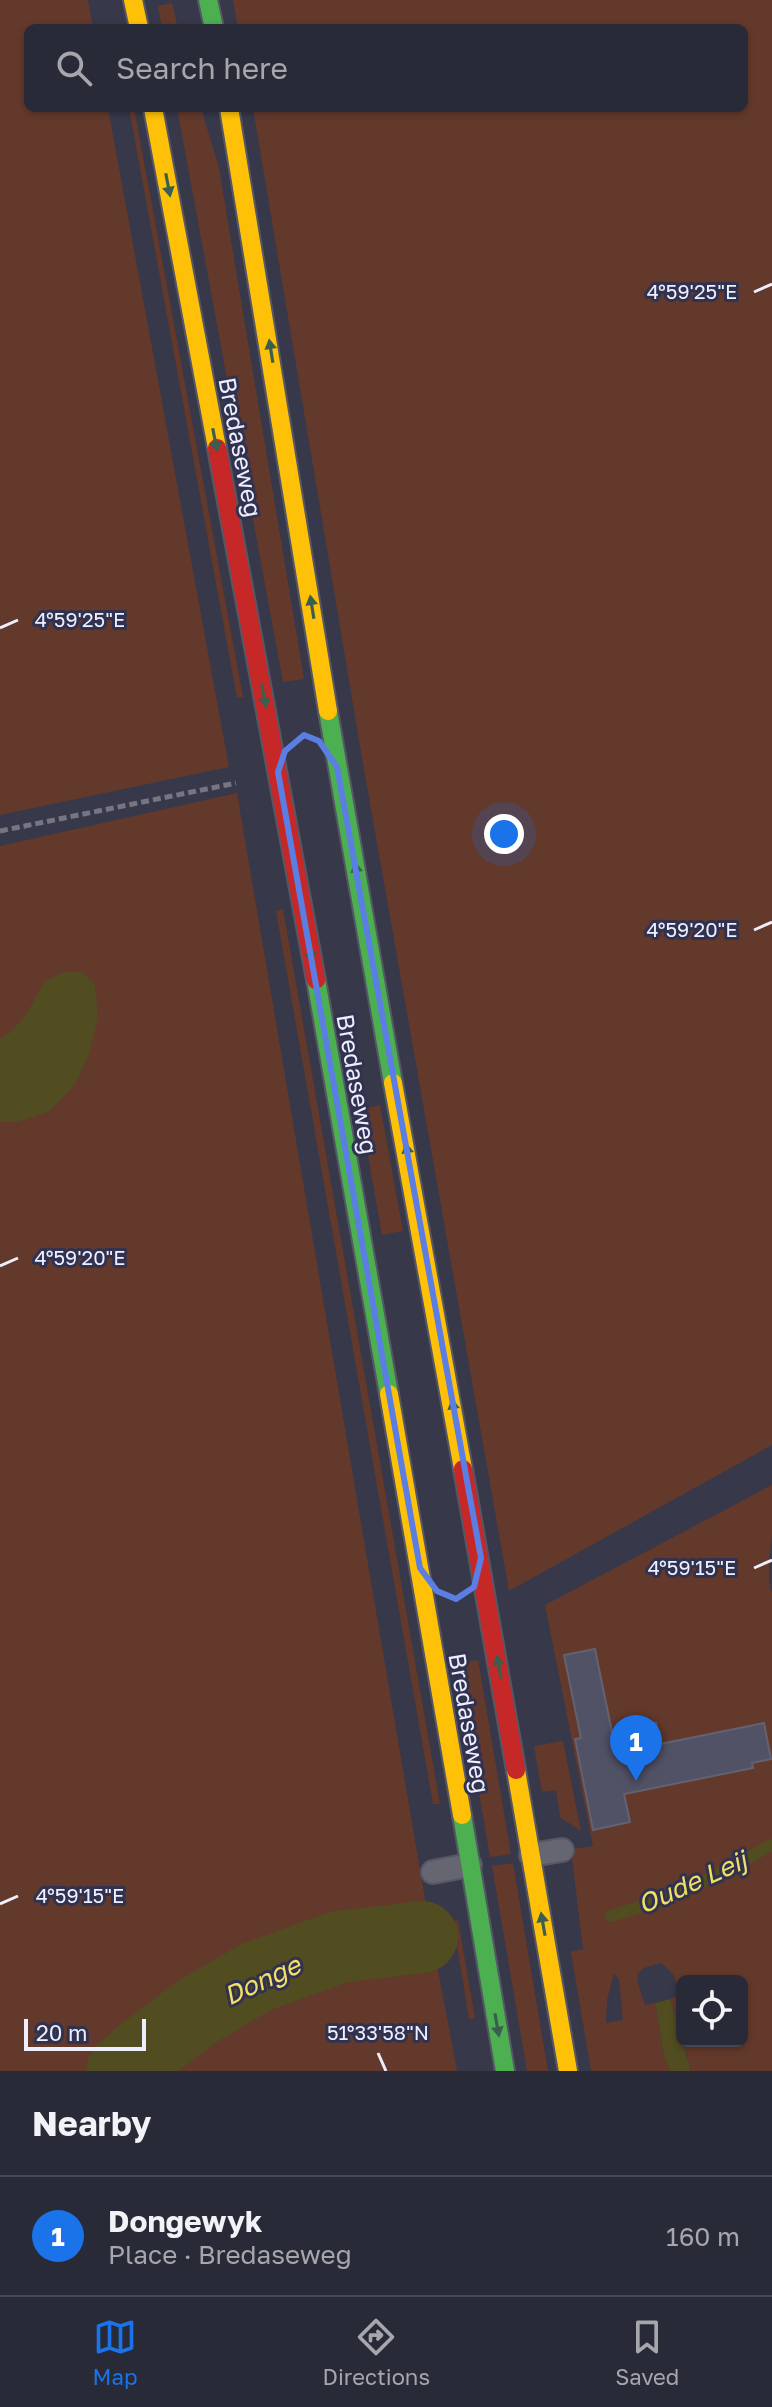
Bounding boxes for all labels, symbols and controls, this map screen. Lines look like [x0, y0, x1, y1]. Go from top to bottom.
search box [24, 24, 748, 112]
icon: search [52, 46, 96, 90]
text: Search here [116, 50, 288, 86]
one-way arrow [162, 172, 174, 197]
text: 4°59'25"E [647, 279, 737, 303]
one-way arrow [264, 338, 277, 363]
street label: Bredaseweg [213, 375, 269, 519]
one-way arrow [210, 428, 222, 453]
one-way arrow [305, 595, 318, 620]
text: 4°59'25"E [35, 607, 125, 631]
one-way arrow [258, 684, 270, 709]
your location [484, 814, 524, 854]
one-way arrow [350, 861, 362, 886]
text: 4°59'20"E [646, 917, 738, 941]
one-way arrow [305, 939, 317, 964]
street label: Bredaseweg [331, 1012, 385, 1156]
one-way arrow [401, 1143, 413, 1168]
text: 4°59'20"E [34, 1245, 126, 1269]
one-way arrow [448, 1399, 460, 1424]
text: 4°59'15"E [648, 1555, 736, 1579]
street label: Bredaseweg [443, 1651, 497, 1795]
one-way arrow [492, 1655, 505, 1680]
pin: 1 [610, 1715, 662, 1781]
water label: Oude Leij [633, 1843, 754, 1920]
text: 4°59'15"E [36, 1883, 124, 1907]
one-way arrow [536, 1911, 548, 1936]
water label: Donge [219, 1948, 307, 2011]
map controls [676, 1975, 748, 2047]
button: locate [676, 1975, 748, 2047]
one-way arrow [491, 2012, 503, 2037]
scale bar [24, 2015, 146, 2051]
text: 20 m [36, 2019, 87, 2046]
text: 51°33'58"N [327, 2020, 429, 2044]
text: Nearby [32, 2103, 152, 2143]
text: Dongewyk [108, 2203, 263, 2239]
text: 1 [51, 2221, 65, 2252]
text: 160 m [666, 2221, 740, 2252]
text: Place · Bredaseweg [108, 2239, 352, 2270]
tab: Map [93, 2315, 137, 2390]
tab: Directions [323, 2315, 430, 2390]
tab: Saved [615, 2315, 679, 2390]

